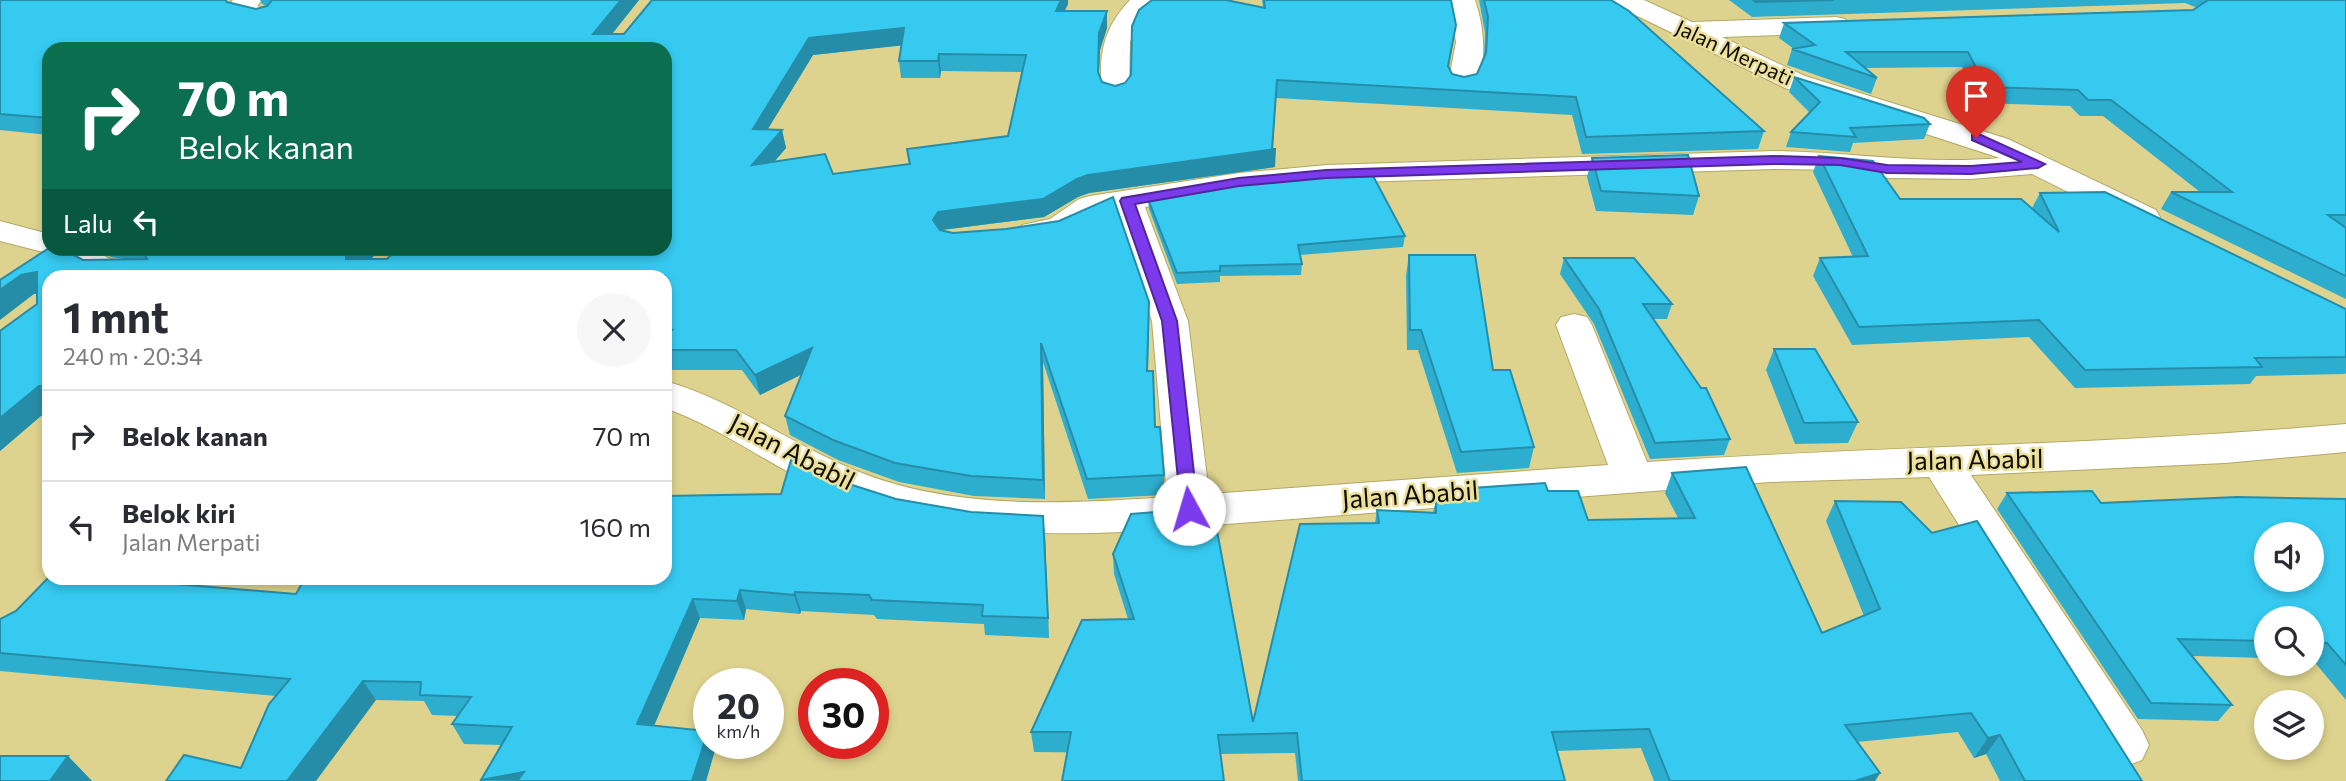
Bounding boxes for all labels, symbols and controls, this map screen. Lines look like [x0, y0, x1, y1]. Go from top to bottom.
street label: Jalan Merpati [1672, 14, 1797, 90]
text: 70 m [178, 66, 289, 126]
pin [1946, 66, 2006, 138]
icon: right [63, 70, 154, 161]
icon: arrive [1957, 77, 1995, 115]
text: Belok kanan [178, 126, 354, 166]
icon: left [127, 203, 165, 241]
text: Lalu [63, 207, 113, 238]
text: 1 mnt [63, 290, 169, 342]
button: close [577, 293, 651, 367]
text: 240 m · 20:34 [63, 342, 203, 370]
street label: Jalan Ababil [725, 406, 861, 496]
icon: right [63, 417, 101, 455]
text: Belok kanan [122, 420, 268, 451]
text: 70 m [593, 420, 651, 451]
street label: Jalan Ababil [1906, 442, 2044, 475]
position arrow [1152, 472, 1226, 546]
street label: Jalan Ababil [1341, 473, 1479, 514]
text: Belok kiri [122, 497, 236, 528]
icon: left [63, 508, 101, 546]
text: 160 m [579, 511, 651, 542]
map controls [2254, 522, 2324, 760]
button: sound [2254, 522, 2324, 592]
text: Jalan Merpati [122, 528, 260, 556]
button: search [2254, 606, 2324, 676]
speed limit sign: 30 [798, 668, 889, 759]
text: 20 [717, 683, 760, 726]
button: layers [2254, 690, 2324, 760]
text: km/h [717, 720, 760, 742]

